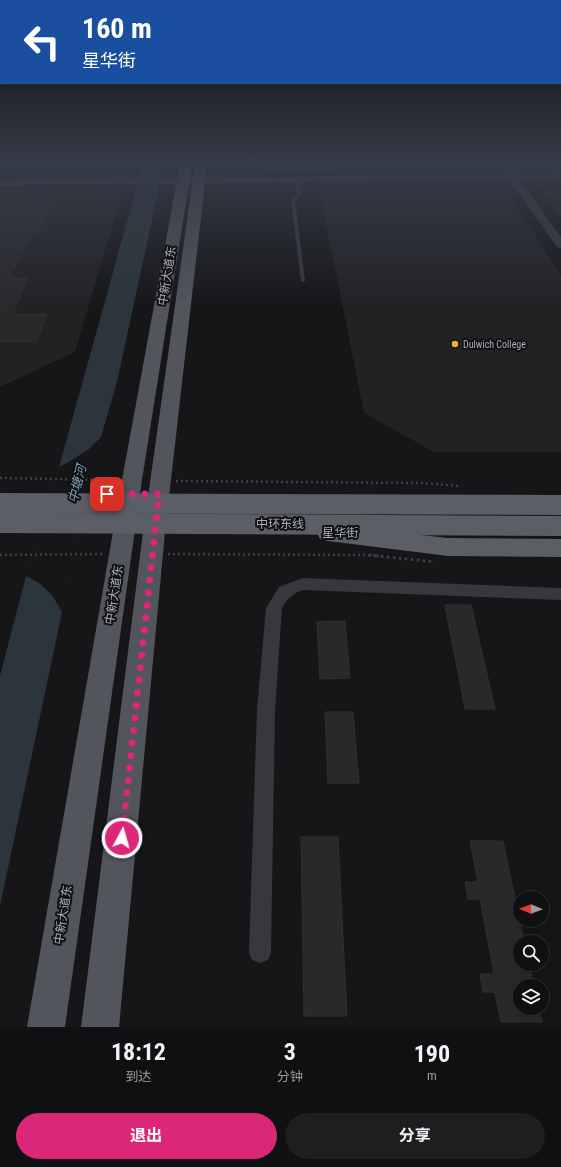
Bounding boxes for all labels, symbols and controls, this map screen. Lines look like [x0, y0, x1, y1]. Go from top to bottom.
text: 160 m [82, 12, 152, 45]
icon: left [16, 16, 68, 68]
text: 星华街 [82, 50, 136, 71]
street label: 中新大道东 [155, 245, 179, 307]
marker: Dulwich College [450, 339, 460, 349]
place label: Dulwich College [463, 339, 526, 350]
water label: 中塘河 [65, 460, 90, 505]
pin [90, 477, 124, 511]
icon: arrive [96, 483, 118, 505]
street label: 中环东线 [256, 517, 304, 531]
street label: 星华街 [322, 526, 358, 540]
street label: 中新大道东 [102, 564, 126, 626]
position arrow [101, 817, 143, 859]
street label: 中新大道东 [51, 884, 75, 946]
north arrow [513, 891, 549, 927]
map controls [513, 891, 549, 1015]
button: search [513, 935, 549, 971]
button: layers [513, 979, 549, 1015]
text: 18:12 [111, 1038, 166, 1066]
text: 3 [284, 1038, 296, 1066]
text: 190 [414, 1040, 450, 1068]
text: m [427, 1068, 437, 1083]
text: 到达 [125, 1069, 151, 1084]
text: 分钟 [277, 1069, 303, 1084]
button: 退出 [16, 1113, 277, 1159]
button: 分享 [285, 1113, 545, 1159]

